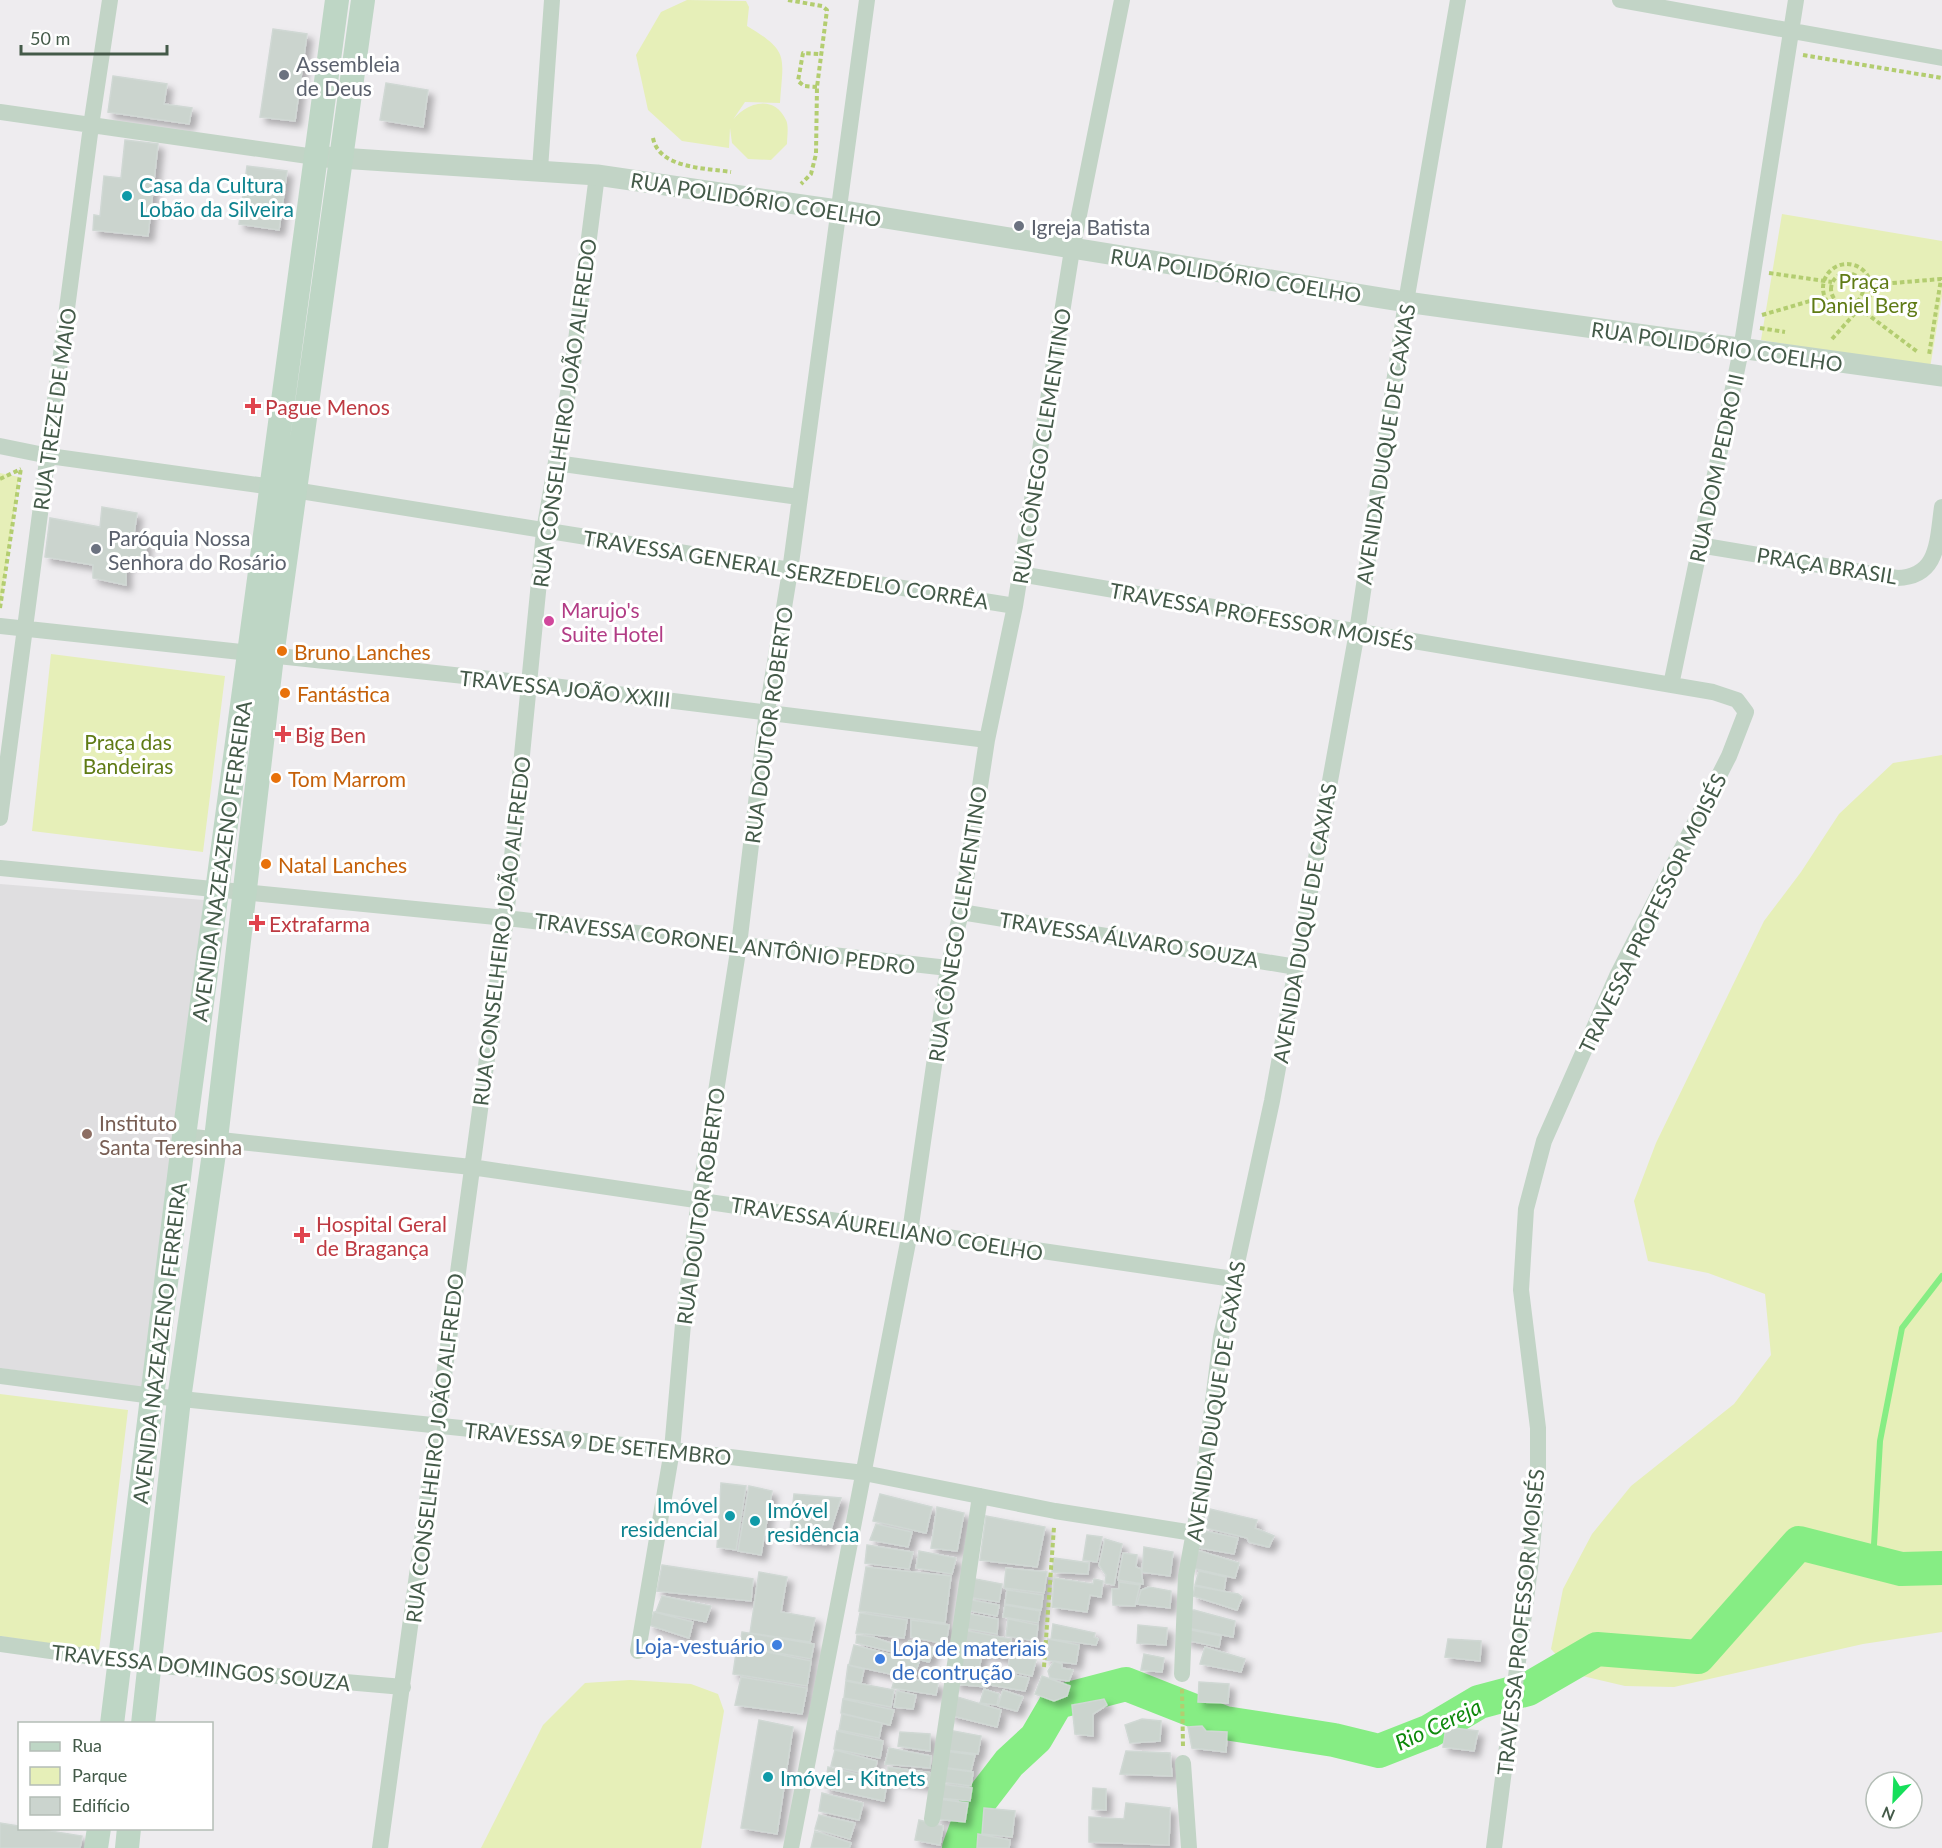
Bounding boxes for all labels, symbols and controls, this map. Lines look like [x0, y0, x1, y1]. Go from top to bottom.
scale bar [21, 18, 166, 56]
text: 50 m [30, 27, 70, 49]
place label: Assembleia de Deus [296, 51, 400, 100]
marker: Assembleia de Deus [277, 68, 291, 82]
street label: RUA POLIDÓRIO COELHO [629, 167, 883, 231]
place label: Casa da Cultura Lobão da Silveira [139, 172, 294, 221]
marker: Casa da Cultura Lobão da Silveira [120, 189, 134, 203]
place label: Igreja Batista [1031, 214, 1150, 239]
marker: Igreja Batista [1012, 219, 1026, 233]
street label: RUA CONSELHEIRO JOÃO ALFREDO [527, 237, 601, 589]
street label: RUA POLIDÓRIO COELHO [1109, 243, 1363, 307]
park label: Praça Daniel Berg [1810, 268, 1918, 317]
street label: AVENIDA DUQUE DE CAXIAS [1350, 302, 1420, 586]
street label: RUA TREZE DE MAIO [27, 306, 81, 512]
street label: RUA CÔNEGO CLEMENTINO [1007, 306, 1075, 586]
street label: RUA POLIDÓRIO COELHO [1590, 316, 1844, 376]
street label: RUA DOM PEDRO II [1684, 371, 1748, 565]
place label: Pague Menos [265, 394, 390, 419]
marker: Pague Menos [246, 399, 260, 413]
place label: Paróquia Nossa Senhora do Rosário [108, 525, 287, 574]
street label: TRAVESSA GENERAL SERZEDELO CORRÊA [582, 525, 991, 614]
marker: Paróquia Nossa Senhora do Rosário [89, 542, 103, 556]
street label: PRAÇA BRASIL [1755, 542, 1899, 588]
street label: TRAVESSA PROFESSOR MOISÉS [1108, 577, 1416, 655]
place label: Marujo's Suite Hotel [561, 597, 664, 646]
street label: RUA DOUTOR ROBERTO [739, 605, 797, 845]
marker: Marujo's Suite Hotel [542, 614, 556, 628]
place label: Bruno Lanches [294, 639, 431, 664]
marker: Bruno Lanches [275, 644, 289, 658]
street label: TRAVESSA JOÃO XXIII [458, 664, 672, 712]
place label: Fantástica [297, 681, 390, 706]
marker: Fantástica [278, 686, 292, 700]
street label: AVENIDA NAZEAZENO FERREIRA [186, 698, 256, 1023]
place label: Big Ben [295, 722, 366, 747]
marker: Big Ben [276, 727, 290, 741]
park label: Praça das Bandeiras [83, 729, 173, 778]
street label: RUA CONSELHEIRO JOÃO ALFREDO [467, 755, 535, 1107]
place label: Tom Marrom [288, 766, 406, 791]
street label: TRAVESSA PROFESSOR MOISÉS [1573, 769, 1731, 1057]
marker: Tom Marrom [269, 771, 283, 785]
street label: AVENIDA DUQUE DE CAXIAS [1267, 781, 1341, 1065]
street label: RUA CÔNEGO CLEMENTINO [923, 784, 991, 1064]
place label: Natal Lanches [278, 852, 407, 877]
marker: Natal Lanches [259, 857, 273, 871]
street label: TRAVESSA ÁLVARO SOUZA [998, 906, 1261, 972]
street label: TRAVESSA CORONEL ANTÔNIO PEDRO [533, 907, 917, 979]
place label: Extrafarma [269, 911, 370, 936]
marker: Extrafarma [250, 916, 264, 930]
street label: RUA DOUTOR ROBERTO [671, 1086, 729, 1326]
place label: Instituto Santa Teresinha [99, 1110, 242, 1159]
marker: Instituto Santa Teresinha [80, 1127, 94, 1141]
street label: AVENIDA NAZEAZENO FERREIRA [127, 1180, 191, 1505]
street label: TRAVESSA ÁURELIANO COELHO [729, 1191, 1045, 1265]
place label: Hospital Geral de Bragança [316, 1211, 447, 1260]
marker: Hospital Geral de Bragança [293, 1226, 311, 1244]
street label: AVENIDA DUQUE DE CAXIAS [1180, 1259, 1250, 1543]
street label: RUA CONSELHEIRO JOÃO ALFREDO [400, 1272, 468, 1624]
street label: TRAVESSA 9 DE SETEMBRO [463, 1417, 733, 1469]
street label: TRAVESSA PROFESSOR MOISÉS [1491, 1468, 1549, 1776]
place label: Imóvel residencial [621, 1492, 718, 1541]
place label: Imóvel residência [767, 1497, 860, 1546]
marker: Imóvel residencial [723, 1509, 737, 1523]
marker: Imóvel residência [748, 1514, 762, 1528]
place label: Loja-vestuário [635, 1633, 765, 1658]
place label: Loja de materiais de contrução [892, 1635, 1046, 1684]
marker: Loja-vestuário [770, 1638, 784, 1652]
street label: TRAVESSA DOMINGOS SOUZA [51, 1639, 352, 1695]
marker: Loja de materiais de contrução [873, 1652, 887, 1666]
water label: Rio Cereja [1391, 1692, 1485, 1756]
legend [18, 1722, 213, 1830]
text: Rua [72, 1734, 102, 1756]
text: Parque [72, 1764, 127, 1786]
place label: Imóvel - Kitnets [780, 1765, 926, 1790]
marker: Imóvel - Kitnets [761, 1770, 775, 1784]
north arrow [1864, 1770, 1924, 1830]
text: Edifício [72, 1794, 130, 1816]
text: N [1879, 1803, 1897, 1825]

